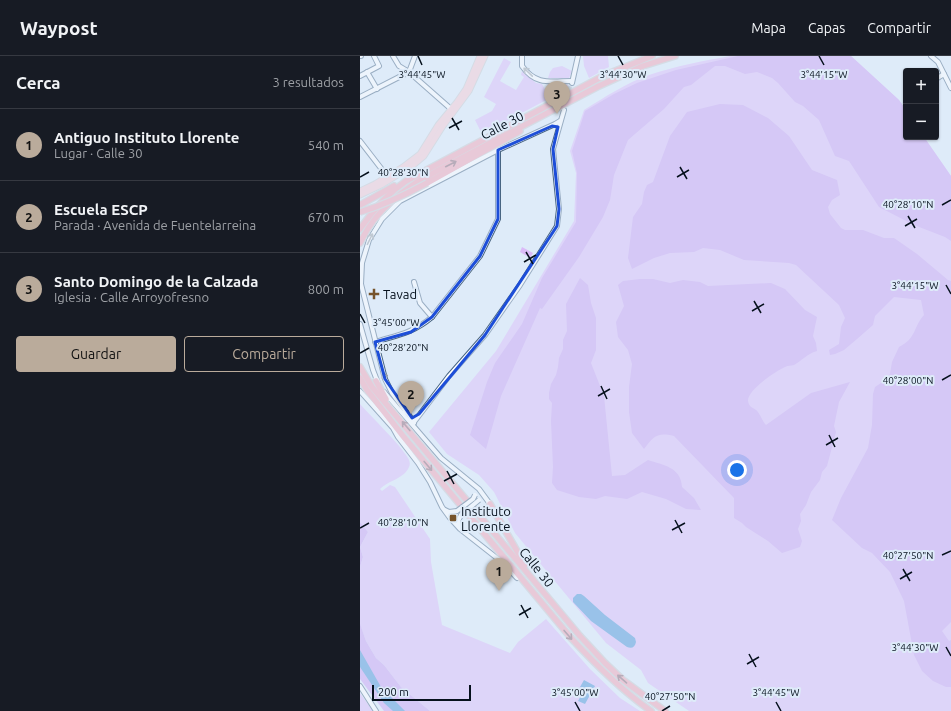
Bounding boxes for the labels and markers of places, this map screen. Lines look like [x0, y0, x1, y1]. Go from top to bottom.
pin: 3 [544, 81, 570, 114]
place label: Tavad [383, 287, 417, 301]
marker: Tavad [368, 288, 380, 300]
pin: 2 [398, 381, 424, 414]
place label: Instituto Llorente [461, 504, 511, 533]
marker: Instituto Llorente [448, 513, 458, 523]
pin: 1 [486, 558, 512, 591]

